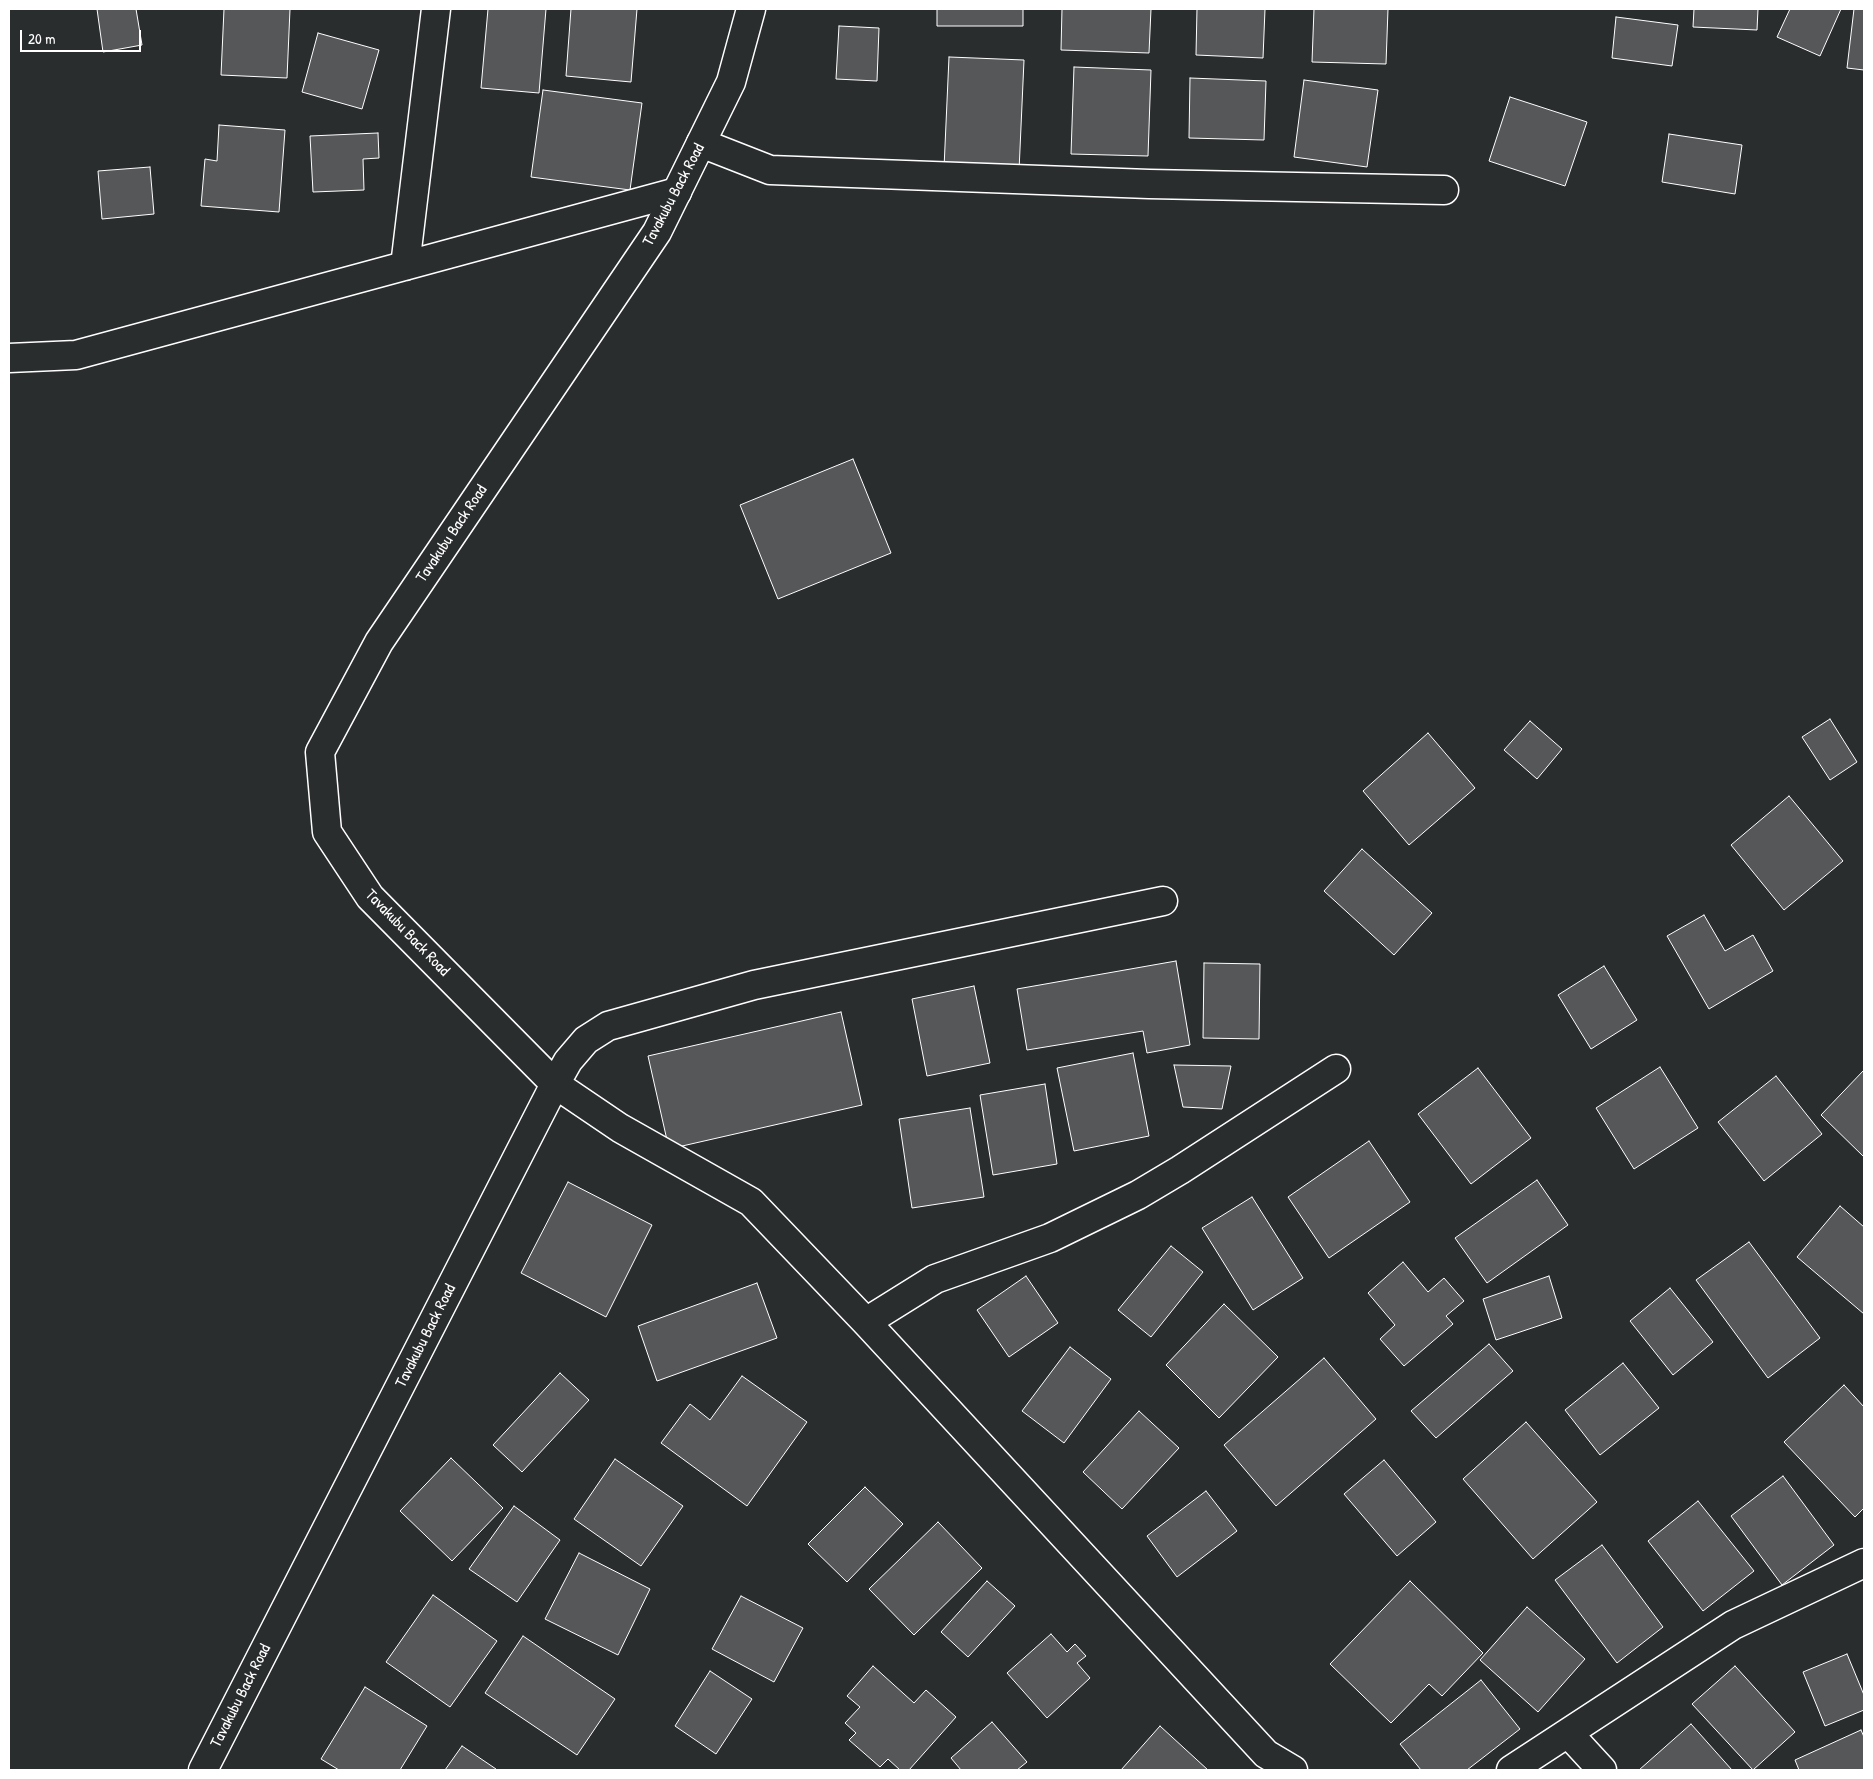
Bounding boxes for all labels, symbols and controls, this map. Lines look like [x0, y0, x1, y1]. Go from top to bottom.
scale bar [22, 20, 144, 52]
text: 20 m [28, 28, 55, 49]
street label: Tavakubu Back Road [639, 140, 709, 250]
street label: Tavakubu Back Road [412, 482, 492, 586]
street label: Tavakubu Back Road [361, 886, 453, 980]
street label: Tavakubu Back Road [392, 1281, 460, 1391]
street label: Tavakubu Back Road [207, 1641, 275, 1751]

